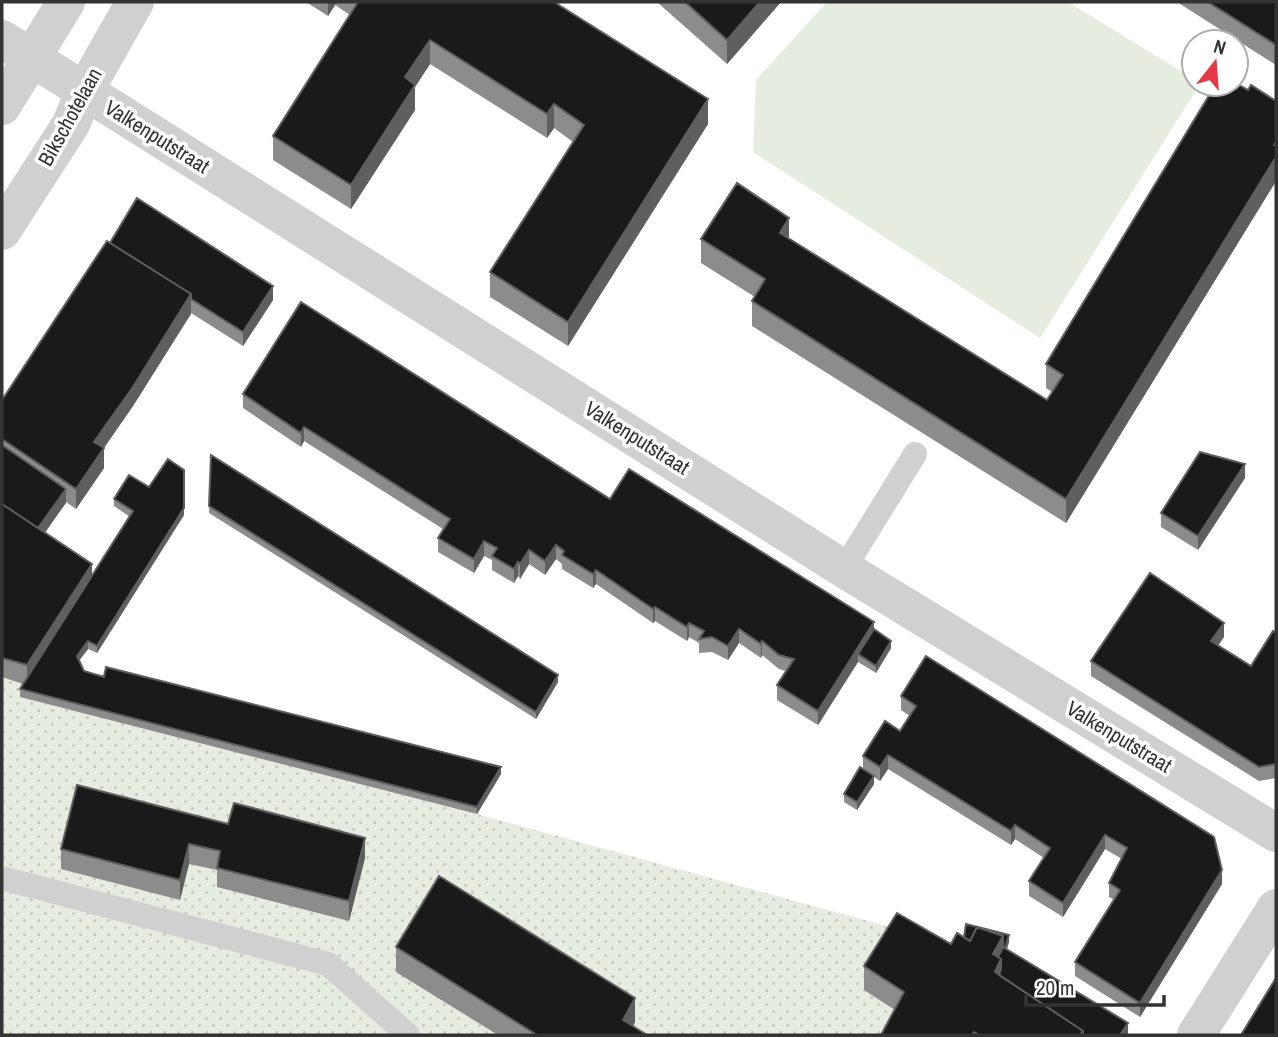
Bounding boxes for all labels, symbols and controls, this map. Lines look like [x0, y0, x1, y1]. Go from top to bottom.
north arrow [1180, 28, 1250, 98]
text: N [1211, 33, 1229, 61]
street label: Bikschotelaan [31, 62, 108, 171]
street label: Valkenputstraat [99, 93, 215, 180]
street label: Valkenputstraat [579, 394, 695, 481]
street label: Valkenputstraat [1061, 694, 1178, 780]
scale bar [1026, 964, 1164, 1008]
text: 20 m [1036, 973, 1074, 1002]

